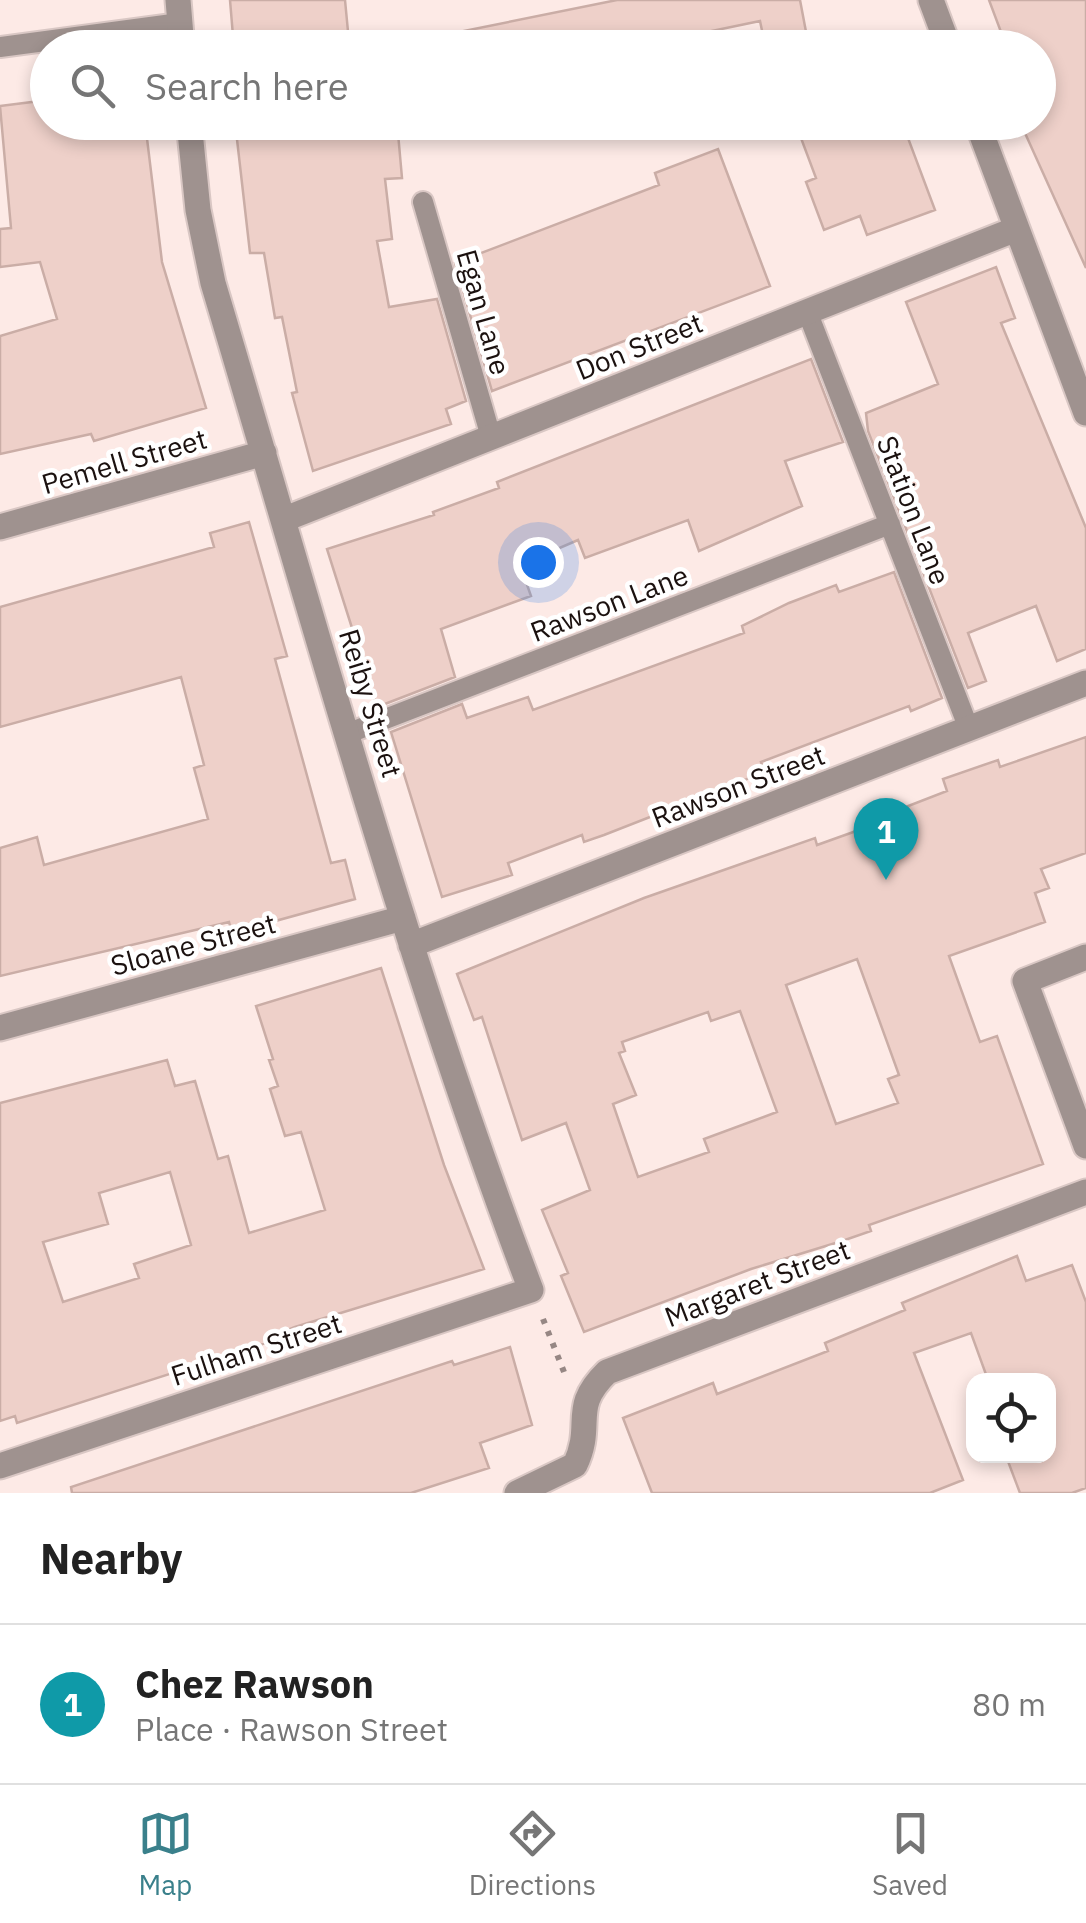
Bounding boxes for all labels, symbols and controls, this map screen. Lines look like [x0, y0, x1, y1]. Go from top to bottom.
search box [30, 30, 1056, 140]
icon: search [65, 58, 120, 113]
text: Search here [145, 61, 349, 110]
street label: Egan Lane [448, 245, 520, 379]
street label: Don Street [570, 304, 708, 388]
street label: Pemell Street [37, 420, 211, 502]
street label: Station Lane [869, 430, 959, 590]
your location [513, 537, 564, 588]
street label: Rawson Lane [525, 556, 693, 650]
street label: Reiby Street [331, 624, 411, 782]
street label: Rawson Street [646, 736, 830, 836]
pin: 1 [854, 798, 918, 880]
street label: Sloane Street [106, 904, 280, 984]
street label: Margaret Street [659, 1231, 855, 1335]
street label: Fulham Street [166, 1304, 346, 1394]
map controls [966, 1373, 1056, 1463]
button: locate [966, 1373, 1056, 1463]
text: Nearby [40, 1531, 182, 1586]
text: Chez Rawson [135, 1659, 374, 1708]
text: 1 [63, 1683, 82, 1725]
text: 80 m [972, 1683, 1046, 1725]
text: Place · Rawson Street [135, 1708, 448, 1750]
tab: Map [138, 1806, 193, 1903]
tab: Directions [469, 1806, 596, 1903]
tab: Saved [872, 1806, 948, 1903]

